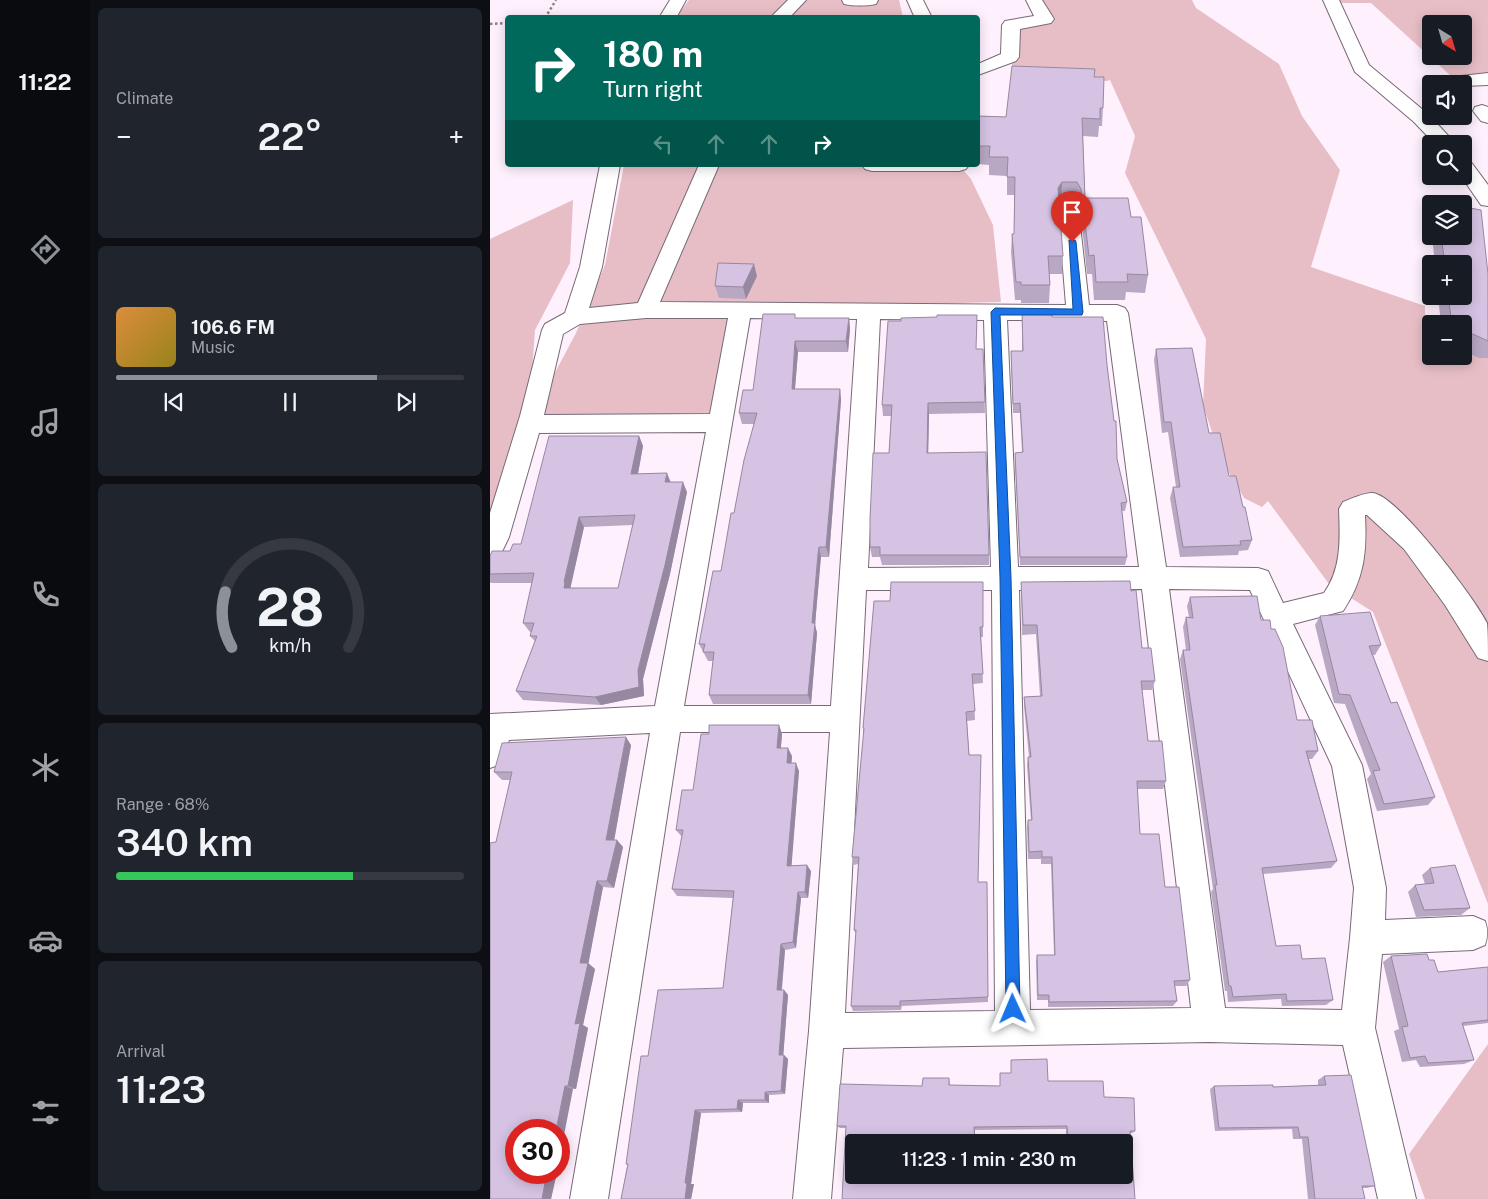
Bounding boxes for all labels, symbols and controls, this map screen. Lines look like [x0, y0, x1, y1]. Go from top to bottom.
north arrow [1422, 15, 1472, 65]
map controls [1422, 15, 1472, 365]
text: 180 m [603, 34, 703, 75]
icon: right [520, 35, 585, 100]
text: 11:22 [18, 69, 72, 95]
button: sound [1422, 75, 1472, 125]
text: Turn right [603, 76, 703, 102]
text: Climate [116, 89, 173, 108]
text: 22° [258, 114, 322, 159]
text: − [116, 120, 132, 153]
text: + [448, 120, 464, 153]
icon: left [649, 130, 677, 158]
icon: ahead [702, 130, 730, 158]
icon: ahead [755, 130, 783, 158]
icon: right [808, 130, 836, 158]
button: search [1422, 135, 1472, 185]
pin [1051, 191, 1093, 242]
button: layers [1422, 195, 1472, 245]
icon: arrive [1058, 198, 1086, 226]
icon: directions [28, 232, 63, 267]
button: + [1422, 255, 1472, 305]
button: − [1422, 315, 1472, 365]
text: 106.6 FM [191, 316, 275, 338]
text: Music [191, 338, 235, 357]
icon: previous [160, 388, 188, 416]
icon: pause [276, 388, 304, 416]
icon: next [392, 388, 420, 416]
icon: music [28, 405, 63, 440]
icon: phone [28, 577, 63, 612]
text: 28 [256, 577, 324, 638]
text: km/h [269, 635, 311, 656]
icon: climate [28, 750, 63, 785]
text: Range · 68% [116, 795, 209, 814]
text: 340 km [116, 820, 253, 865]
icon: car [28, 923, 63, 958]
position arrow [986, 982, 1038, 1034]
text: Arrival [116, 1042, 165, 1061]
text: 11:23 [116, 1067, 206, 1112]
icon: filters [28, 1095, 63, 1130]
speed limit sign: 30 [505, 1119, 570, 1184]
text: 11:23 · 1 min · 230 m [902, 1148, 1076, 1170]

